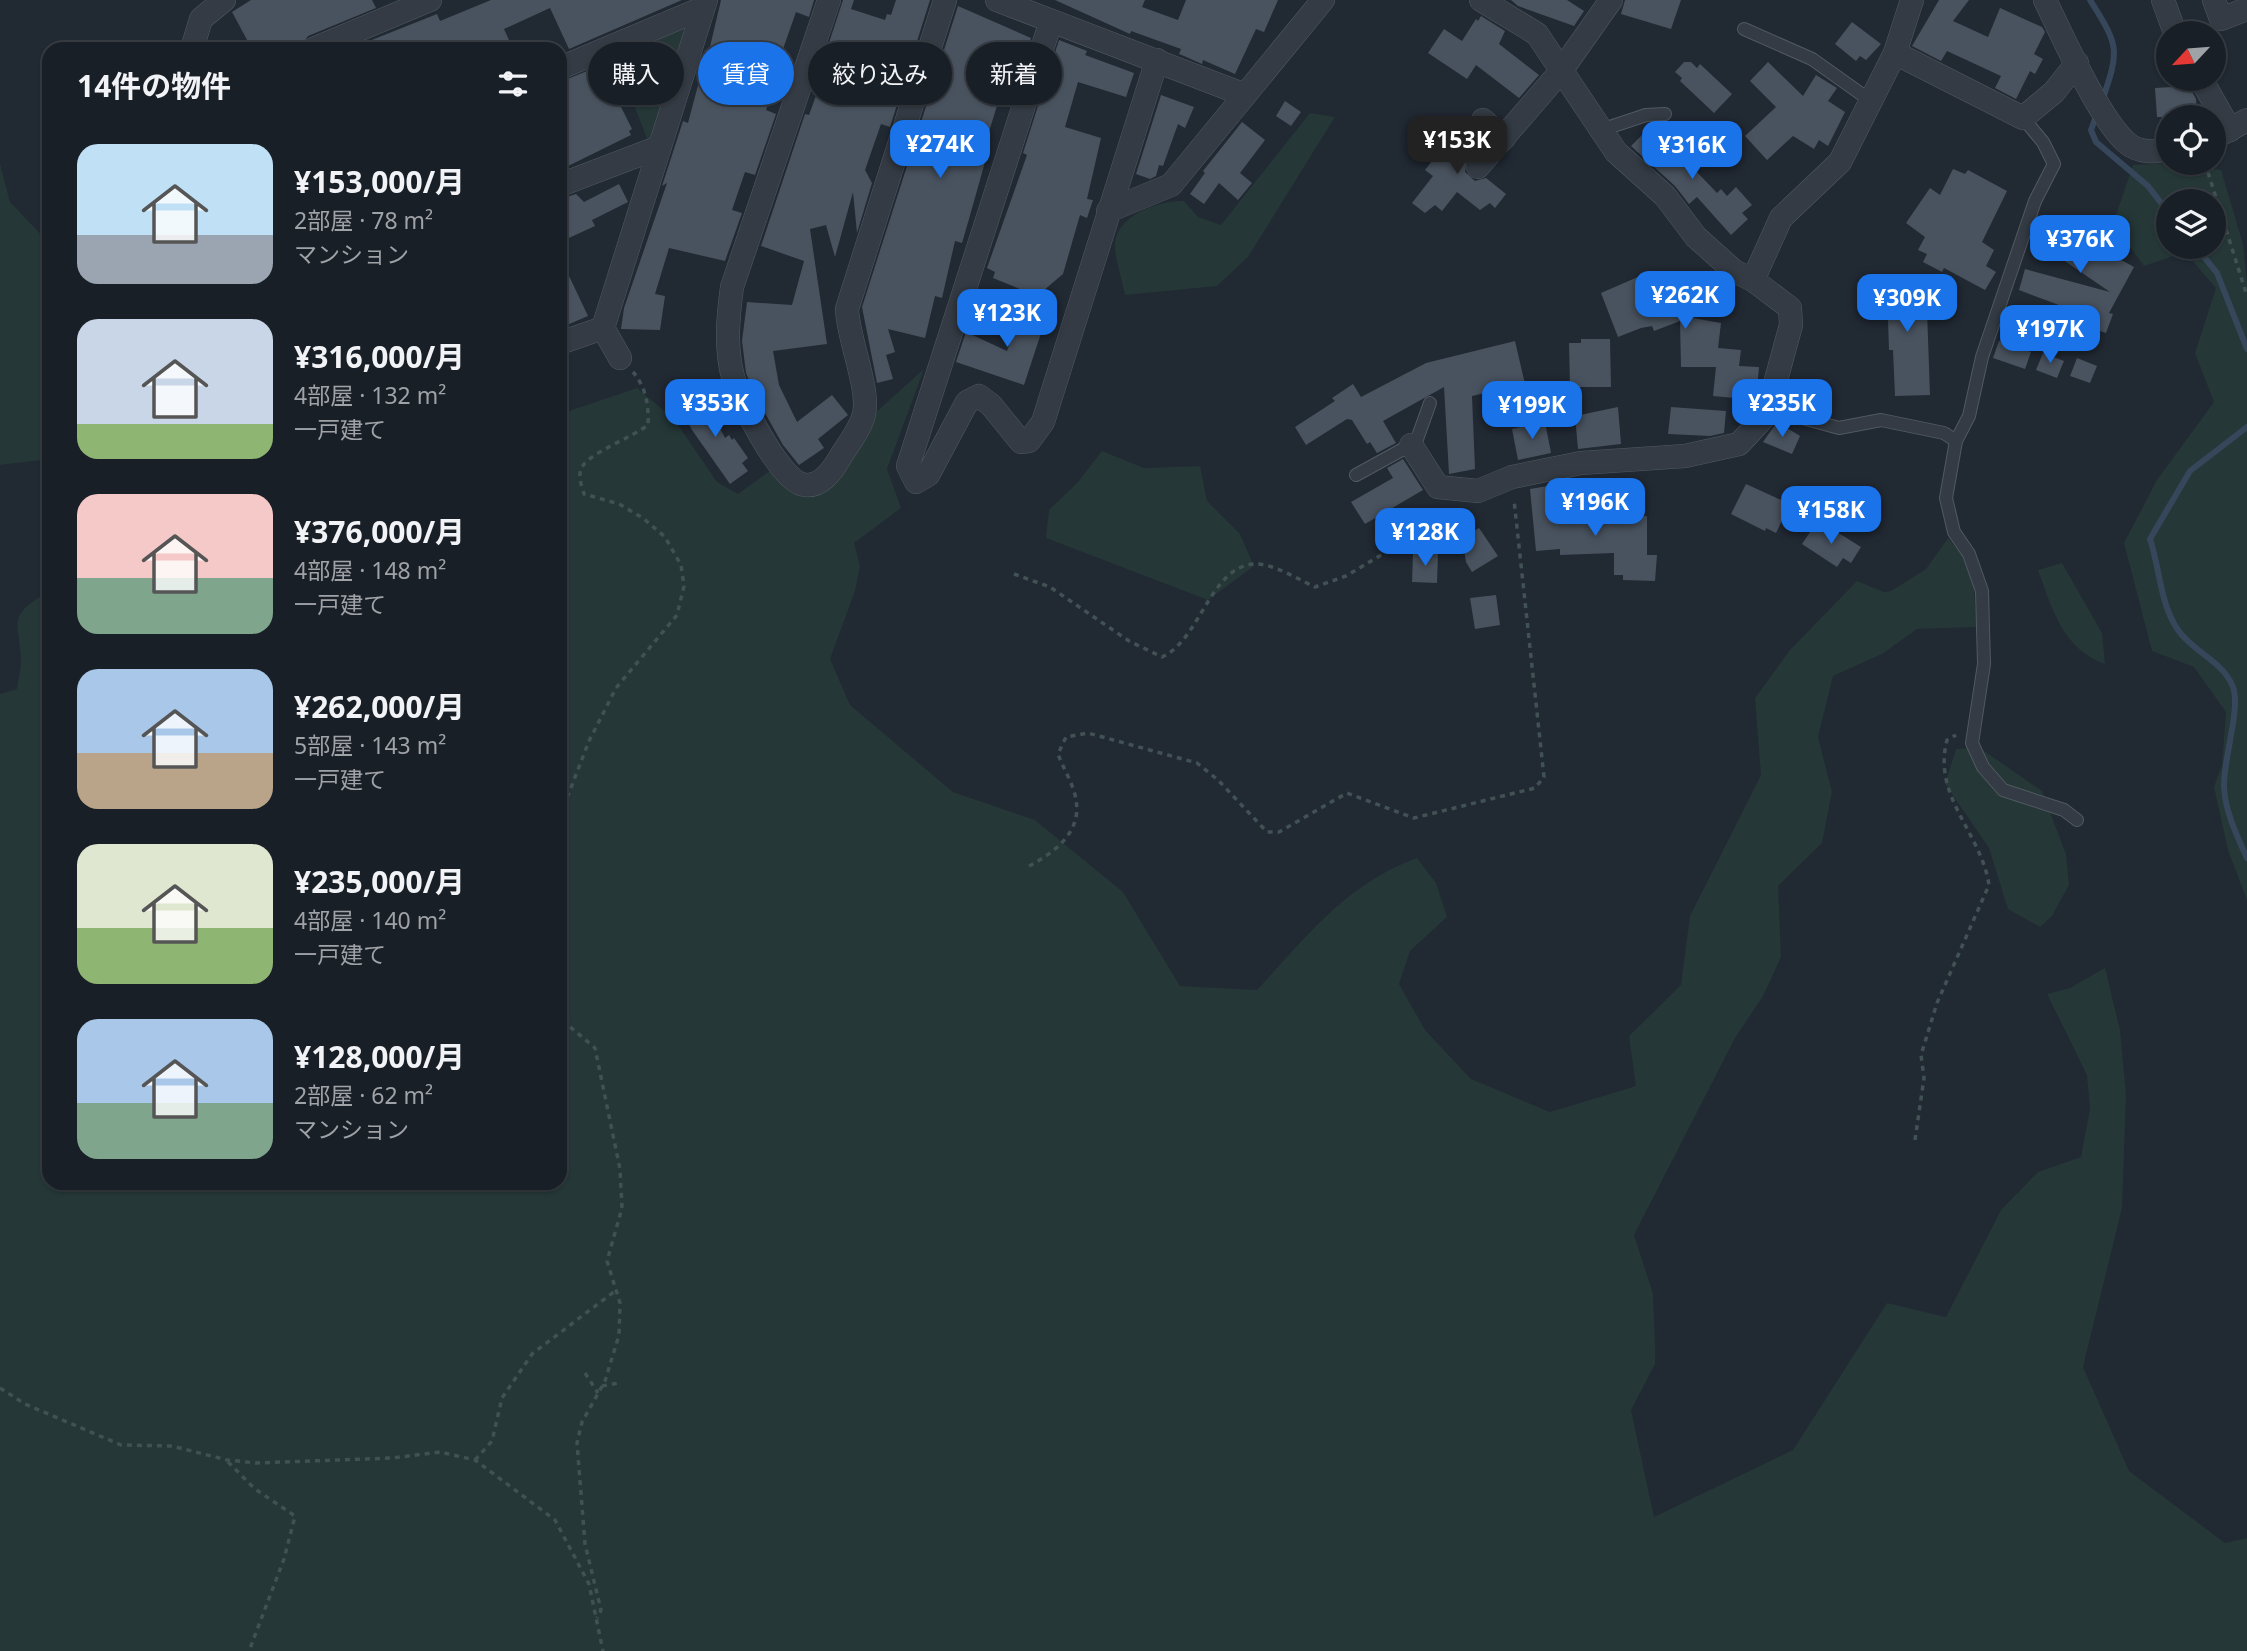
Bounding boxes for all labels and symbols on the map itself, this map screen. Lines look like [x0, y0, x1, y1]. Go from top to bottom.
north arrow [2156, 21, 2226, 91]
pin: ¥153K [1408, 116, 1506, 176]
pin: ¥274K [891, 120, 989, 180]
pin: ¥316K [1643, 122, 1741, 181]
pin: ¥376K [2031, 216, 2129, 275]
pin: ¥262K [1636, 272, 1734, 331]
pin: ¥309K [1858, 274, 1956, 334]
pin: ¥123K [958, 290, 1056, 349]
pin: ¥197K [2001, 306, 2099, 365]
pin: ¥353K [666, 380, 764, 439]
pin: ¥235K [1733, 380, 1831, 439]
pin: ¥199K [1483, 382, 1581, 441]
pin: ¥196K [1546, 478, 1644, 538]
pin: ¥158K [1782, 486, 1880, 546]
pin: ¥128K [1376, 508, 1474, 568]

